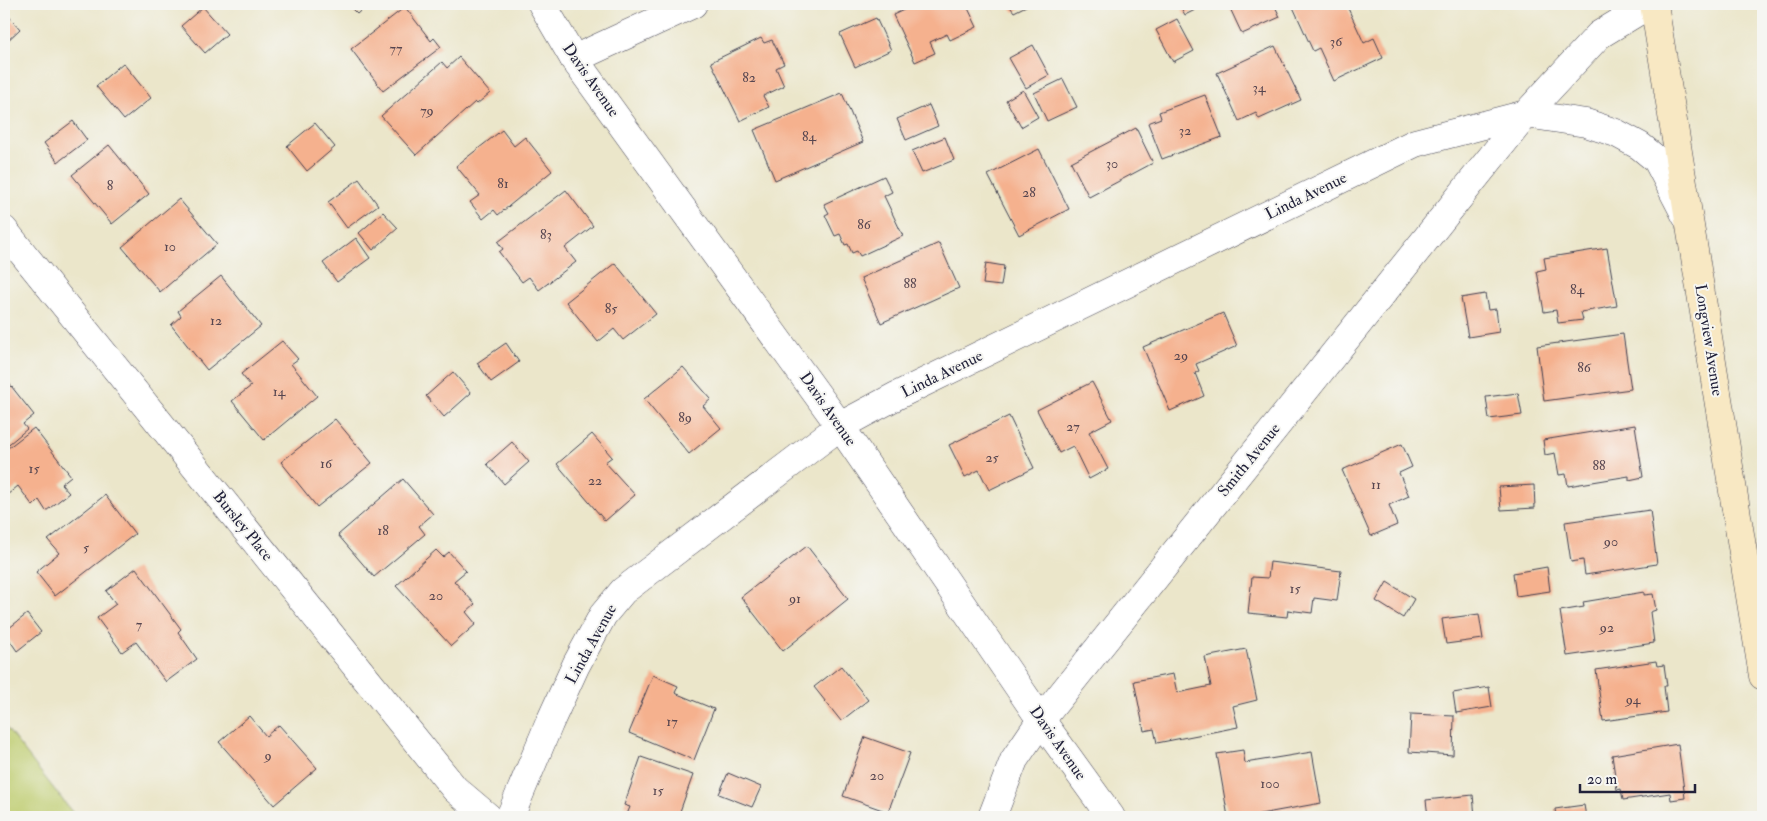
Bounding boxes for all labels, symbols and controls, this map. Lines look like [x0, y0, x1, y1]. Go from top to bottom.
house number: 36 [1330, 33, 1343, 50]
street label: Davis Avenue [558, 39, 624, 121]
house number: 77 [390, 40, 403, 57]
house number: 82 [742, 69, 756, 86]
house number: 34 [1253, 79, 1267, 96]
house number: 79 [420, 102, 434, 119]
house number: 32 [1179, 122, 1191, 139]
house number: 84 [802, 128, 818, 145]
house number: 30 [1106, 155, 1118, 172]
street label: Linda Avenue [1262, 168, 1350, 224]
house number: 81 [497, 175, 509, 192]
house number: 8 [107, 177, 114, 194]
house number: 28 [1022, 184, 1036, 201]
house number: 86 [857, 216, 872, 233]
house number: 83 [540, 226, 552, 243]
house number: 10 [164, 238, 176, 255]
house number: 88 [903, 275, 917, 292]
house number: 84 [1570, 281, 1586, 298]
street label: Longview Avenue [1690, 283, 1728, 398]
house number: 85 [605, 300, 618, 317]
house number: 12 [210, 312, 222, 329]
street label: Linda Avenue [898, 346, 986, 402]
house number: 29 [1174, 347, 1188, 364]
house number: 86 [1577, 359, 1592, 376]
street label: Davis Avenue [795, 368, 861, 450]
house number: 14 [273, 383, 287, 400]
house number: 89 [678, 409, 692, 426]
house number: 27 [1066, 418, 1080, 435]
street label: Smith Avenue [1213, 419, 1285, 501]
house number: 25 [985, 449, 999, 466]
house number: 16 [320, 455, 333, 472]
house number: 88 [1592, 457, 1606, 474]
house number: 15 [28, 460, 40, 477]
house number: 22 [588, 472, 602, 489]
house number: 11 [1371, 476, 1381, 493]
street label: Bursley Place [209, 487, 278, 565]
house number: 18 [377, 522, 389, 539]
house number: 90 [1603, 533, 1618, 550]
house number: 5 [83, 539, 90, 556]
house number: 15 [1289, 580, 1301, 597]
house number: 20 [429, 587, 443, 604]
house number: 91 [788, 590, 801, 607]
street label: Linda Avenue [561, 600, 621, 687]
house number: 7 [136, 616, 143, 633]
house number: 92 [1599, 619, 1614, 636]
house number: 94 [1625, 691, 1642, 708]
street label: Davis Avenue [1025, 702, 1091, 784]
house number: 17 [666, 713, 678, 730]
house number: 9 [263, 747, 272, 764]
scale bar [1580, 761, 1694, 793]
house number: 20 [870, 767, 884, 784]
text: 20 m [1587, 770, 1617, 789]
house number: 100 [1260, 775, 1280, 792]
house number: 15 [652, 782, 664, 799]

